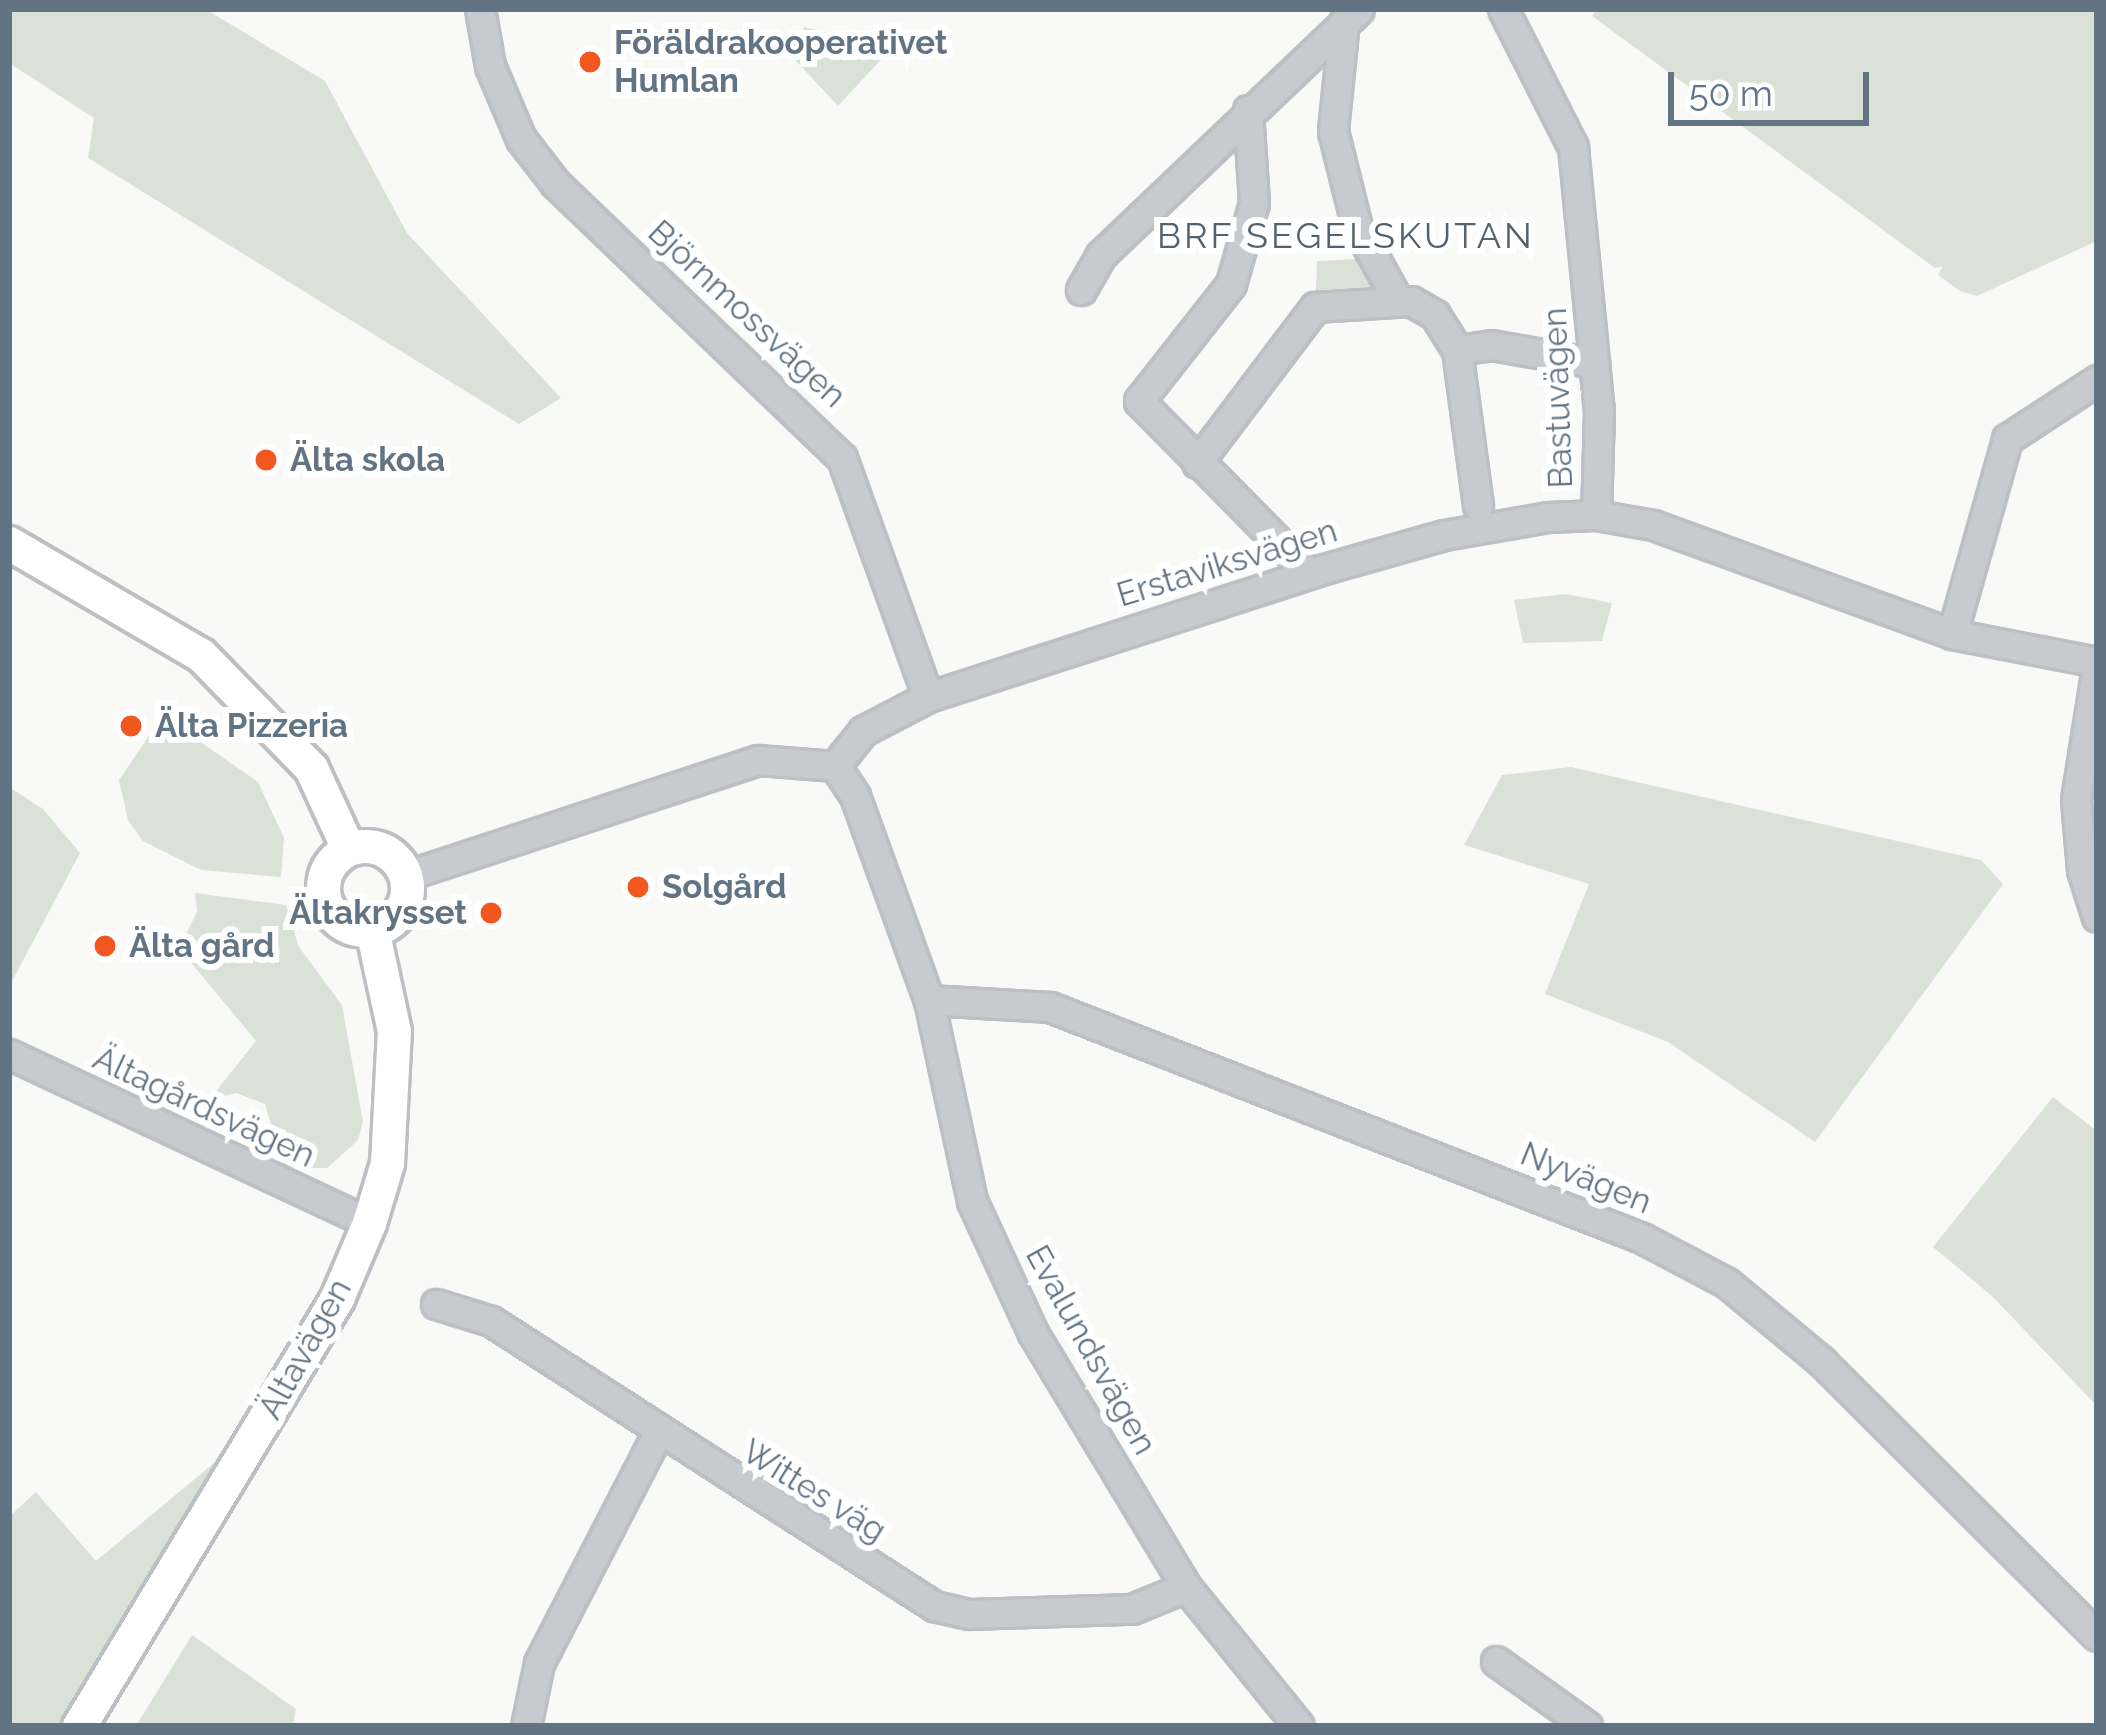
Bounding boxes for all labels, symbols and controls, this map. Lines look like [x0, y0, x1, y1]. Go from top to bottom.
place label: Föräldrakooperativet Humlan [614, 23, 948, 101]
scale bar [1674, 48, 1875, 122]
marker: Föräldrakooperativet Humlan [577, 49, 603, 75]
text: 50 m [1689, 72, 1773, 114]
street label: Björnmossvägen [640, 212, 854, 416]
district label: BRF SEGELSKUTAN [1157, 214, 1535, 258]
street label: Bastuvägen [1535, 307, 1581, 489]
place label: Älta skola [290, 440, 445, 480]
marker: Älta skola [253, 447, 279, 473]
street label: Erstaviksvägen [1112, 511, 1342, 615]
place label: Älta Pizzeria [155, 706, 348, 746]
marker: Älta Pizzeria [118, 713, 144, 739]
place label: Solgård [662, 867, 786, 907]
marker: Solgård [625, 874, 651, 900]
place label: Ältakrysset [289, 893, 467, 933]
marker: Ältakrysset [478, 900, 504, 926]
place label: Älta gård [129, 926, 275, 966]
marker: Älta gård [92, 933, 118, 959]
street label: Ältagårdsvägen [87, 1038, 321, 1176]
street label: Nyvägen [1515, 1134, 1657, 1222]
street label: Evalundsvägen [1017, 1239, 1165, 1461]
street label: Ältavägen [250, 1272, 360, 1426]
street label: Wittes väg [734, 1431, 894, 1551]

